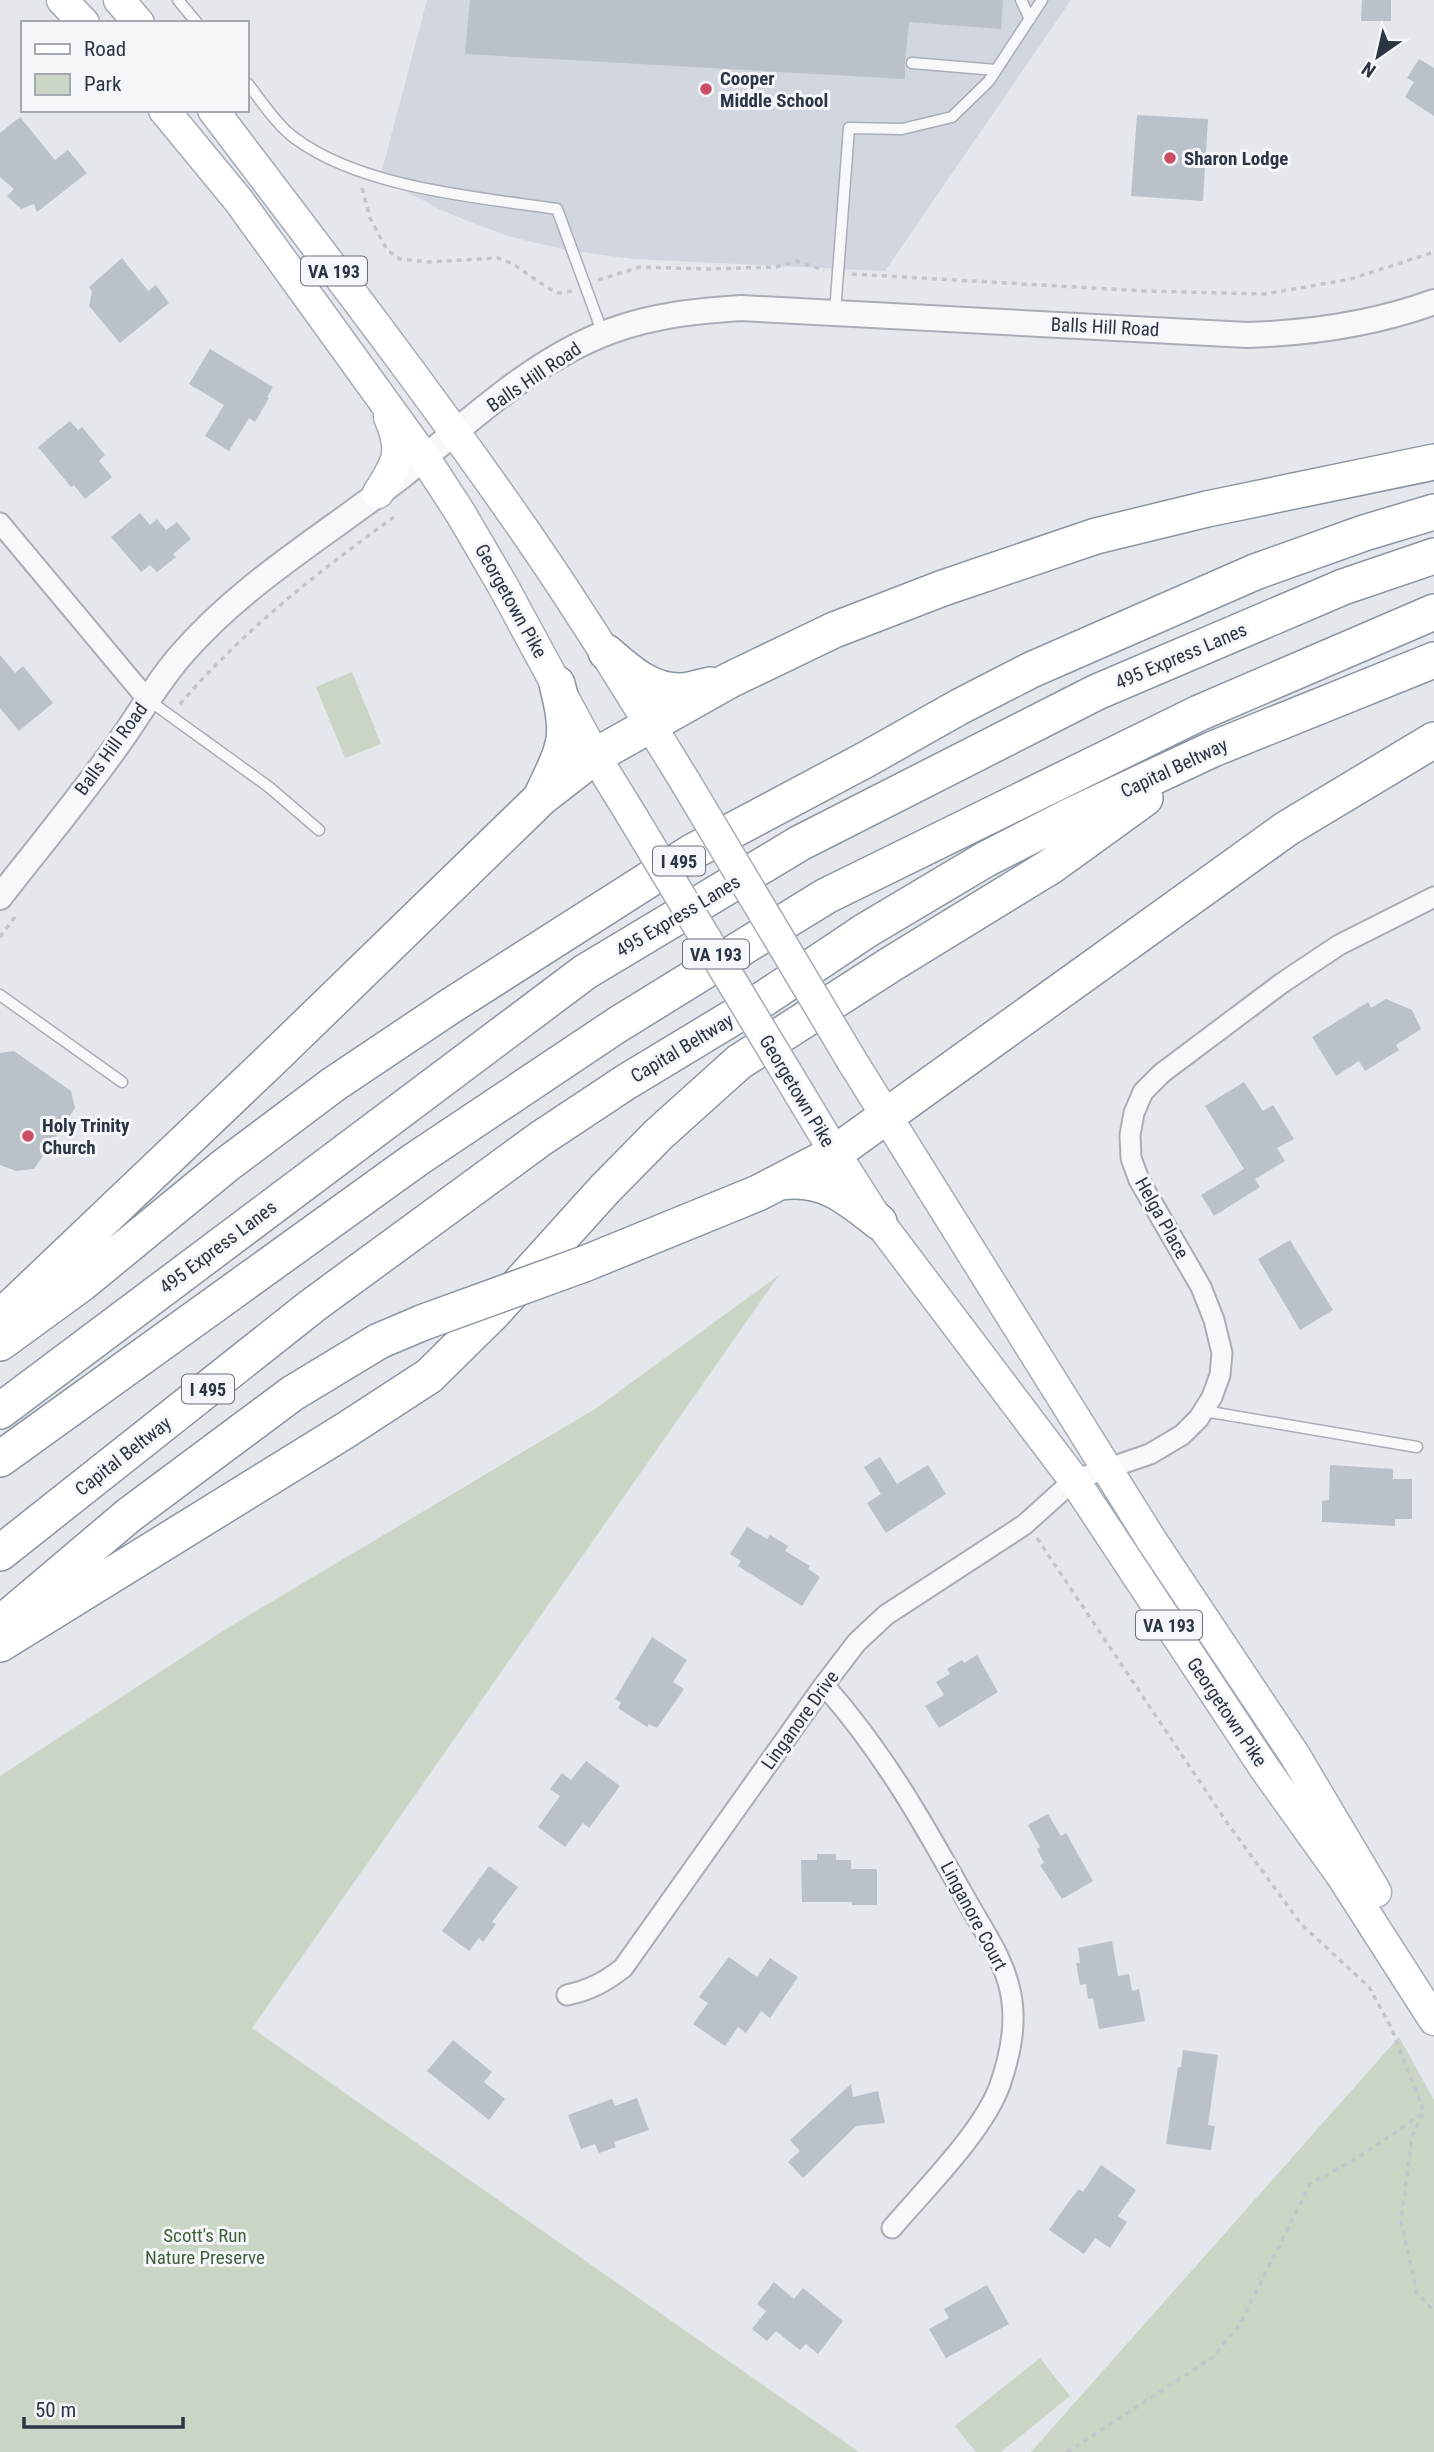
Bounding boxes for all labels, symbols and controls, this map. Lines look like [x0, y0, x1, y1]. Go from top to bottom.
legend [21, 21, 248, 112]
north arrow [1343, 21, 1413, 91]
text: Road [84, 37, 126, 61]
text: N [1358, 57, 1380, 82]
place label: Cooper Middle School [720, 67, 828, 112]
text: Park [84, 72, 122, 96]
marker: Cooper Middle School [698, 81, 714, 97]
place label: Sharon Lodge [1184, 147, 1288, 170]
marker: Sharon Lodge [1162, 150, 1178, 166]
road number: VA 193 [301, 256, 367, 286]
street label: Balls Hill Road [1050, 313, 1160, 341]
street label: Balls Hill Road [483, 337, 585, 417]
street label: Georgetown Pike [470, 540, 552, 662]
street label: 495 Express Lanes [1112, 618, 1250, 694]
street label: Balls Hill Road [70, 698, 152, 800]
street label: Capital Beltway [1117, 733, 1231, 803]
road number: I 495 [653, 846, 705, 876]
street label: 495 Express Lanes [612, 870, 744, 962]
road number: VA 193 [683, 939, 749, 968]
street label: Capital Beltway [627, 1008, 738, 1088]
street label: Georgetown Pike [755, 1031, 840, 1151]
place label: Holy Trinity Church [42, 1114, 130, 1159]
marker: Holy Trinity Church [20, 1128, 36, 1144]
street label: Helga Place [1130, 1173, 1194, 1263]
street label: 495 Express Lanes [155, 1195, 281, 1299]
road number: I 495 [182, 1374, 234, 1404]
street label: Capital Beltway [70, 1411, 176, 1501]
road number: VA 193 [1136, 1610, 1202, 1640]
street label: Georgetown Pike [1182, 1653, 1272, 1771]
street label: Linganore Drive [756, 1666, 844, 1774]
street label: Linganore Court [936, 1858, 1012, 1974]
park label: Scott's Run Nature Preserve [145, 2224, 265, 2269]
scale bar [24, 2386, 184, 2430]
text: 50 m [35, 2398, 76, 2422]

